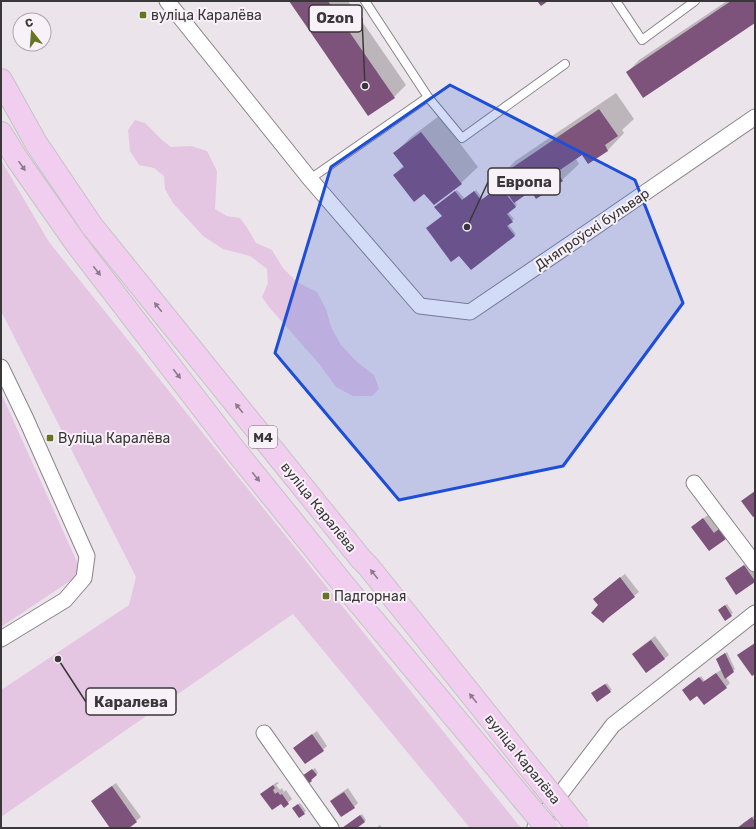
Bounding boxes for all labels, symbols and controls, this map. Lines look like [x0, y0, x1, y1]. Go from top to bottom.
callout: Ozon [309, 5, 362, 32]
place label: вуліца Каралёва [151, 7, 262, 24]
text: Ozon [316, 9, 354, 27]
marker: вуліца Каралёва [138, 10, 148, 20]
north arrow [12, 12, 52, 52]
text: С [24, 15, 35, 30]
one-way arrow [18, 160, 26, 171]
callout: Европа [488, 168, 560, 195]
text: Европа [496, 173, 552, 191]
street label: Дняпроўскі бульвар [532, 185, 653, 274]
one-way arrow [93, 266, 102, 277]
one-way arrow [153, 302, 162, 313]
one-way arrow [172, 369, 181, 380]
one-way arrow [235, 403, 244, 414]
road number: М4 [249, 426, 277, 448]
place label: Вуліца Каралёва [58, 430, 170, 447]
marker: Вуліца Каралёва [45, 433, 55, 443]
street label: вуліца Каралёва [277, 459, 360, 556]
one-way arrow [252, 471, 261, 482]
one-way arrow [370, 569, 379, 580]
place label: Падгорная [334, 588, 406, 605]
marker: Падгорная [321, 591, 331, 601]
callout: Каралева [86, 688, 176, 715]
one-way arrow [469, 692, 478, 703]
text: Каралева [94, 693, 168, 711]
street label: вуліца Каралёва [481, 711, 564, 808]

